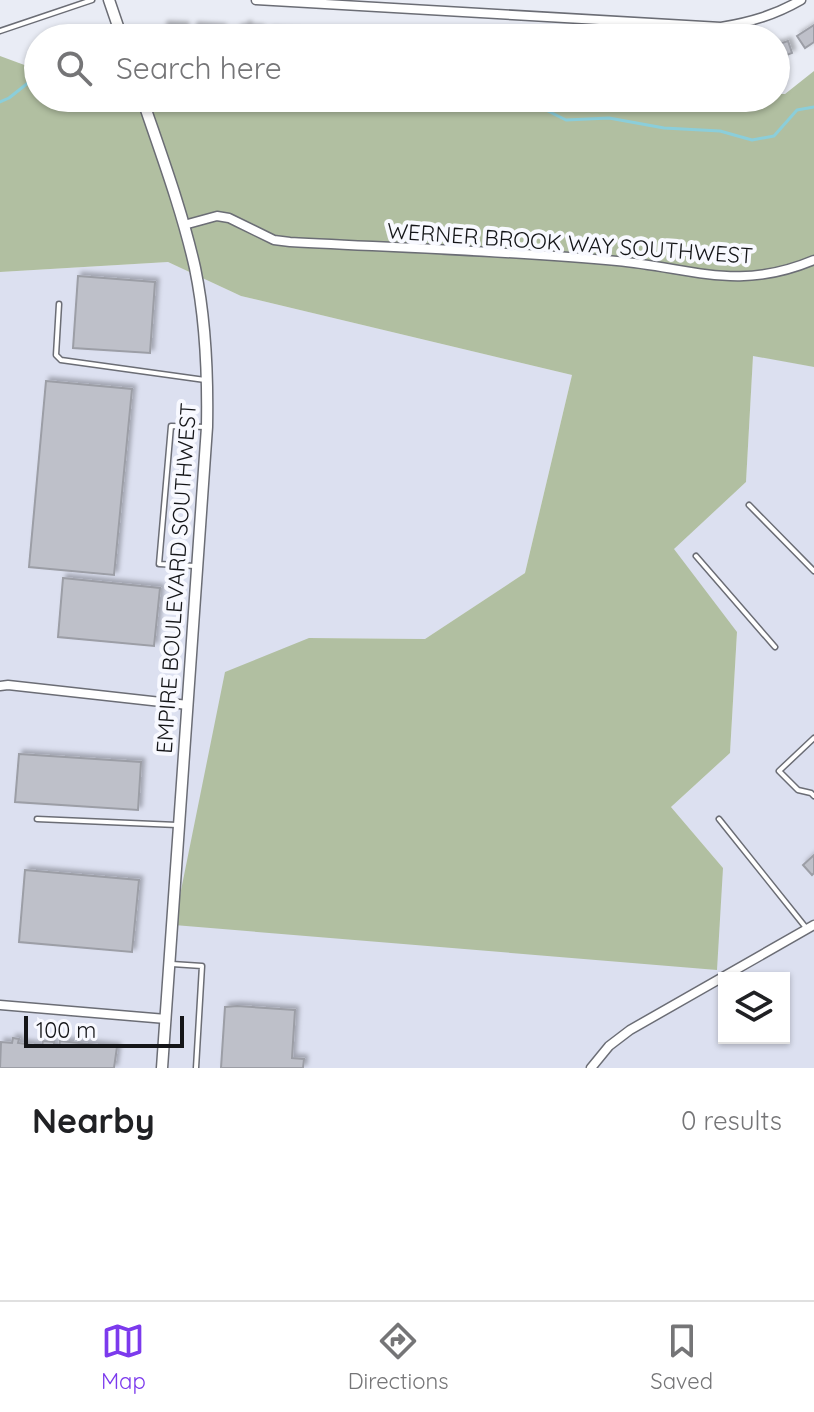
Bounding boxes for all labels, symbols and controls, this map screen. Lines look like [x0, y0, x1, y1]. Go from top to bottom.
search box [24, 24, 790, 112]
icon: search [52, 46, 96, 90]
text: Search here [116, 49, 282, 87]
street label: WERNER BROOK WAY SOUTHWEST [386, 216, 754, 270]
street label: EMPIRE BOULEVARD SOUTHWEST [150, 402, 202, 754]
map controls [718, 972, 790, 1044]
button: layers [718, 972, 790, 1044]
scale bar [24, 1012, 184, 1048]
text: 100 m [36, 1016, 96, 1044]
text: Nearby [32, 1099, 155, 1142]
text: 0 results [681, 1104, 782, 1137]
tab: Map [101, 1319, 146, 1395]
tab: Directions [348, 1319, 448, 1395]
tab: Saved [650, 1319, 713, 1395]

